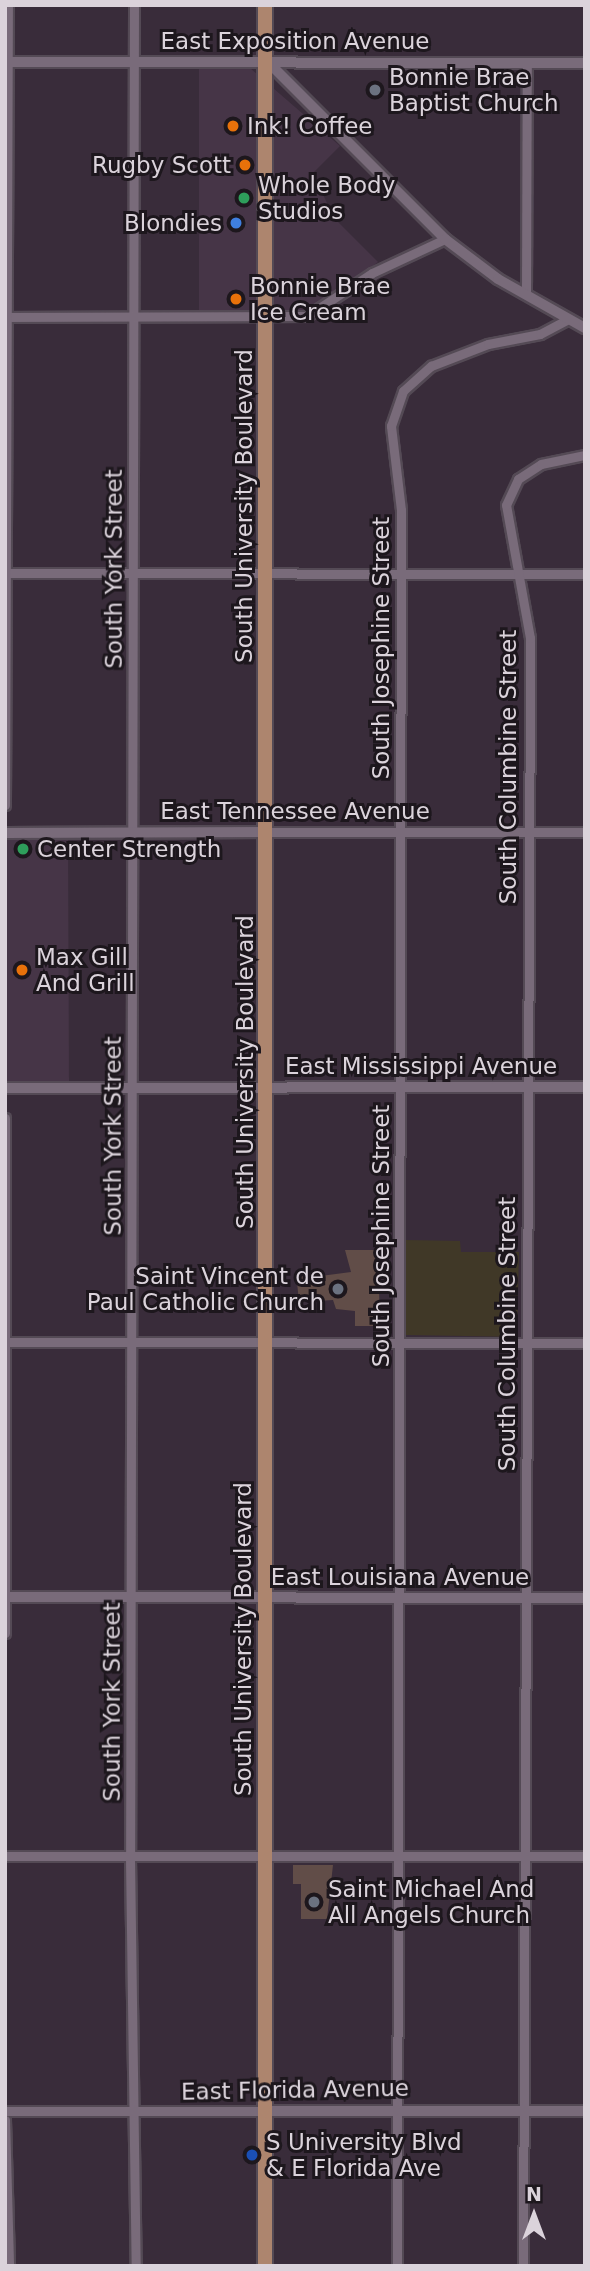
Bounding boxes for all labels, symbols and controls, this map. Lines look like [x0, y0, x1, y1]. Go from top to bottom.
street label: East Exposition Avenue [161, 27, 429, 55]
place label: Bonnie Brae Baptist Church [389, 63, 559, 117]
marker: Bonnie Brae Baptist Church [367, 82, 383, 98]
place label: Ink! Coffee [247, 112, 372, 140]
marker: Ink! Coffee [225, 118, 241, 134]
place label: Rugby Scott [92, 151, 231, 179]
marker: Rugby Scott [237, 157, 253, 173]
place label: Whole Body Studios [258, 171, 395, 225]
marker: Whole Body Studios [236, 190, 252, 206]
place label: Blondies [124, 209, 222, 237]
marker: Blondies [228, 215, 244, 231]
place label: Bonnie Brae Ice Cream [250, 272, 390, 326]
marker: Bonnie Brae Ice Cream [228, 291, 244, 307]
street label: South University Boulevard [230, 349, 258, 663]
street label: South York Street [100, 469, 128, 669]
street label: South Josephine Street [367, 517, 395, 779]
street label: South Columbine Street [494, 630, 522, 904]
street label: East Tennessee Avenue [160, 797, 430, 825]
place label: Center Strength [37, 835, 221, 863]
marker: Center Strength [15, 841, 31, 857]
street label: South University Boulevard [231, 915, 259, 1229]
place label: Max Gill And Grill [36, 943, 135, 997]
marker: Max Gill And Grill [14, 962, 30, 978]
street label: South York Street [99, 1036, 127, 1236]
street label: East Mississippi Avenue [285, 1052, 557, 1080]
street label: South Josephine Street [367, 1105, 395, 1367]
street label: South Columbine Street [493, 1197, 521, 1471]
place label: Saint Vincent de Paul Catholic Church [87, 1262, 324, 1316]
marker: Saint Vincent de Paul Catholic Church [330, 1281, 346, 1297]
street label: South University Boulevard [229, 1482, 257, 1796]
street label: East Louisiana Avenue [271, 1563, 529, 1591]
street label: South York Street [98, 1602, 126, 1802]
place label: Saint Michael And All Angels Church [328, 1875, 534, 1929]
marker: Saint Michael And All Angels Church [306, 1894, 322, 1910]
street label: East Florida Avenue [181, 2074, 409, 2106]
place label: S University Blvd & E Florida Ave [266, 2128, 462, 2182]
marker: S University Blvd & E Florida Ave [244, 2147, 260, 2163]
north arrow [499, 2180, 569, 2250]
text: N [526, 2183, 542, 2205]

